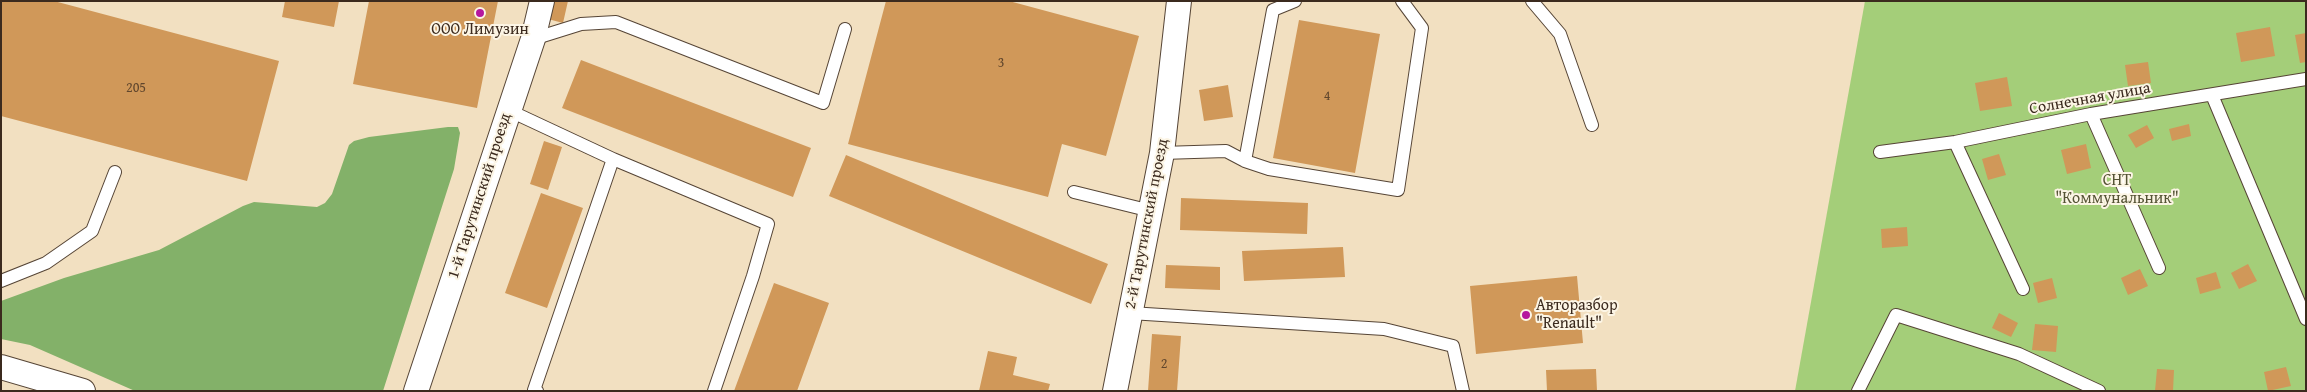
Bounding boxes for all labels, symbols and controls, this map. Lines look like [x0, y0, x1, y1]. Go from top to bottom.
marker: ООО Лимузин [474, 7, 486, 19]
place label: ООО Лимузин [431, 20, 529, 40]
house number: 3 [998, 55, 1004, 71]
street label: Солнечная улица [2028, 79, 2152, 119]
house number: 205 [126, 80, 146, 96]
house number: 4 [1324, 88, 1330, 104]
street label: 1-й Тарутинский проезд [444, 111, 516, 281]
street label: 2-й Тарутинский проезд [1121, 137, 1173, 311]
park label: СНТ "Коммунальник" [2055, 171, 2179, 209]
place label: Авторазбор "Renault" [1536, 296, 1618, 334]
marker: Авторазбор "Renault" [1520, 309, 1532, 321]
house number: 2 [1161, 356, 1167, 372]

